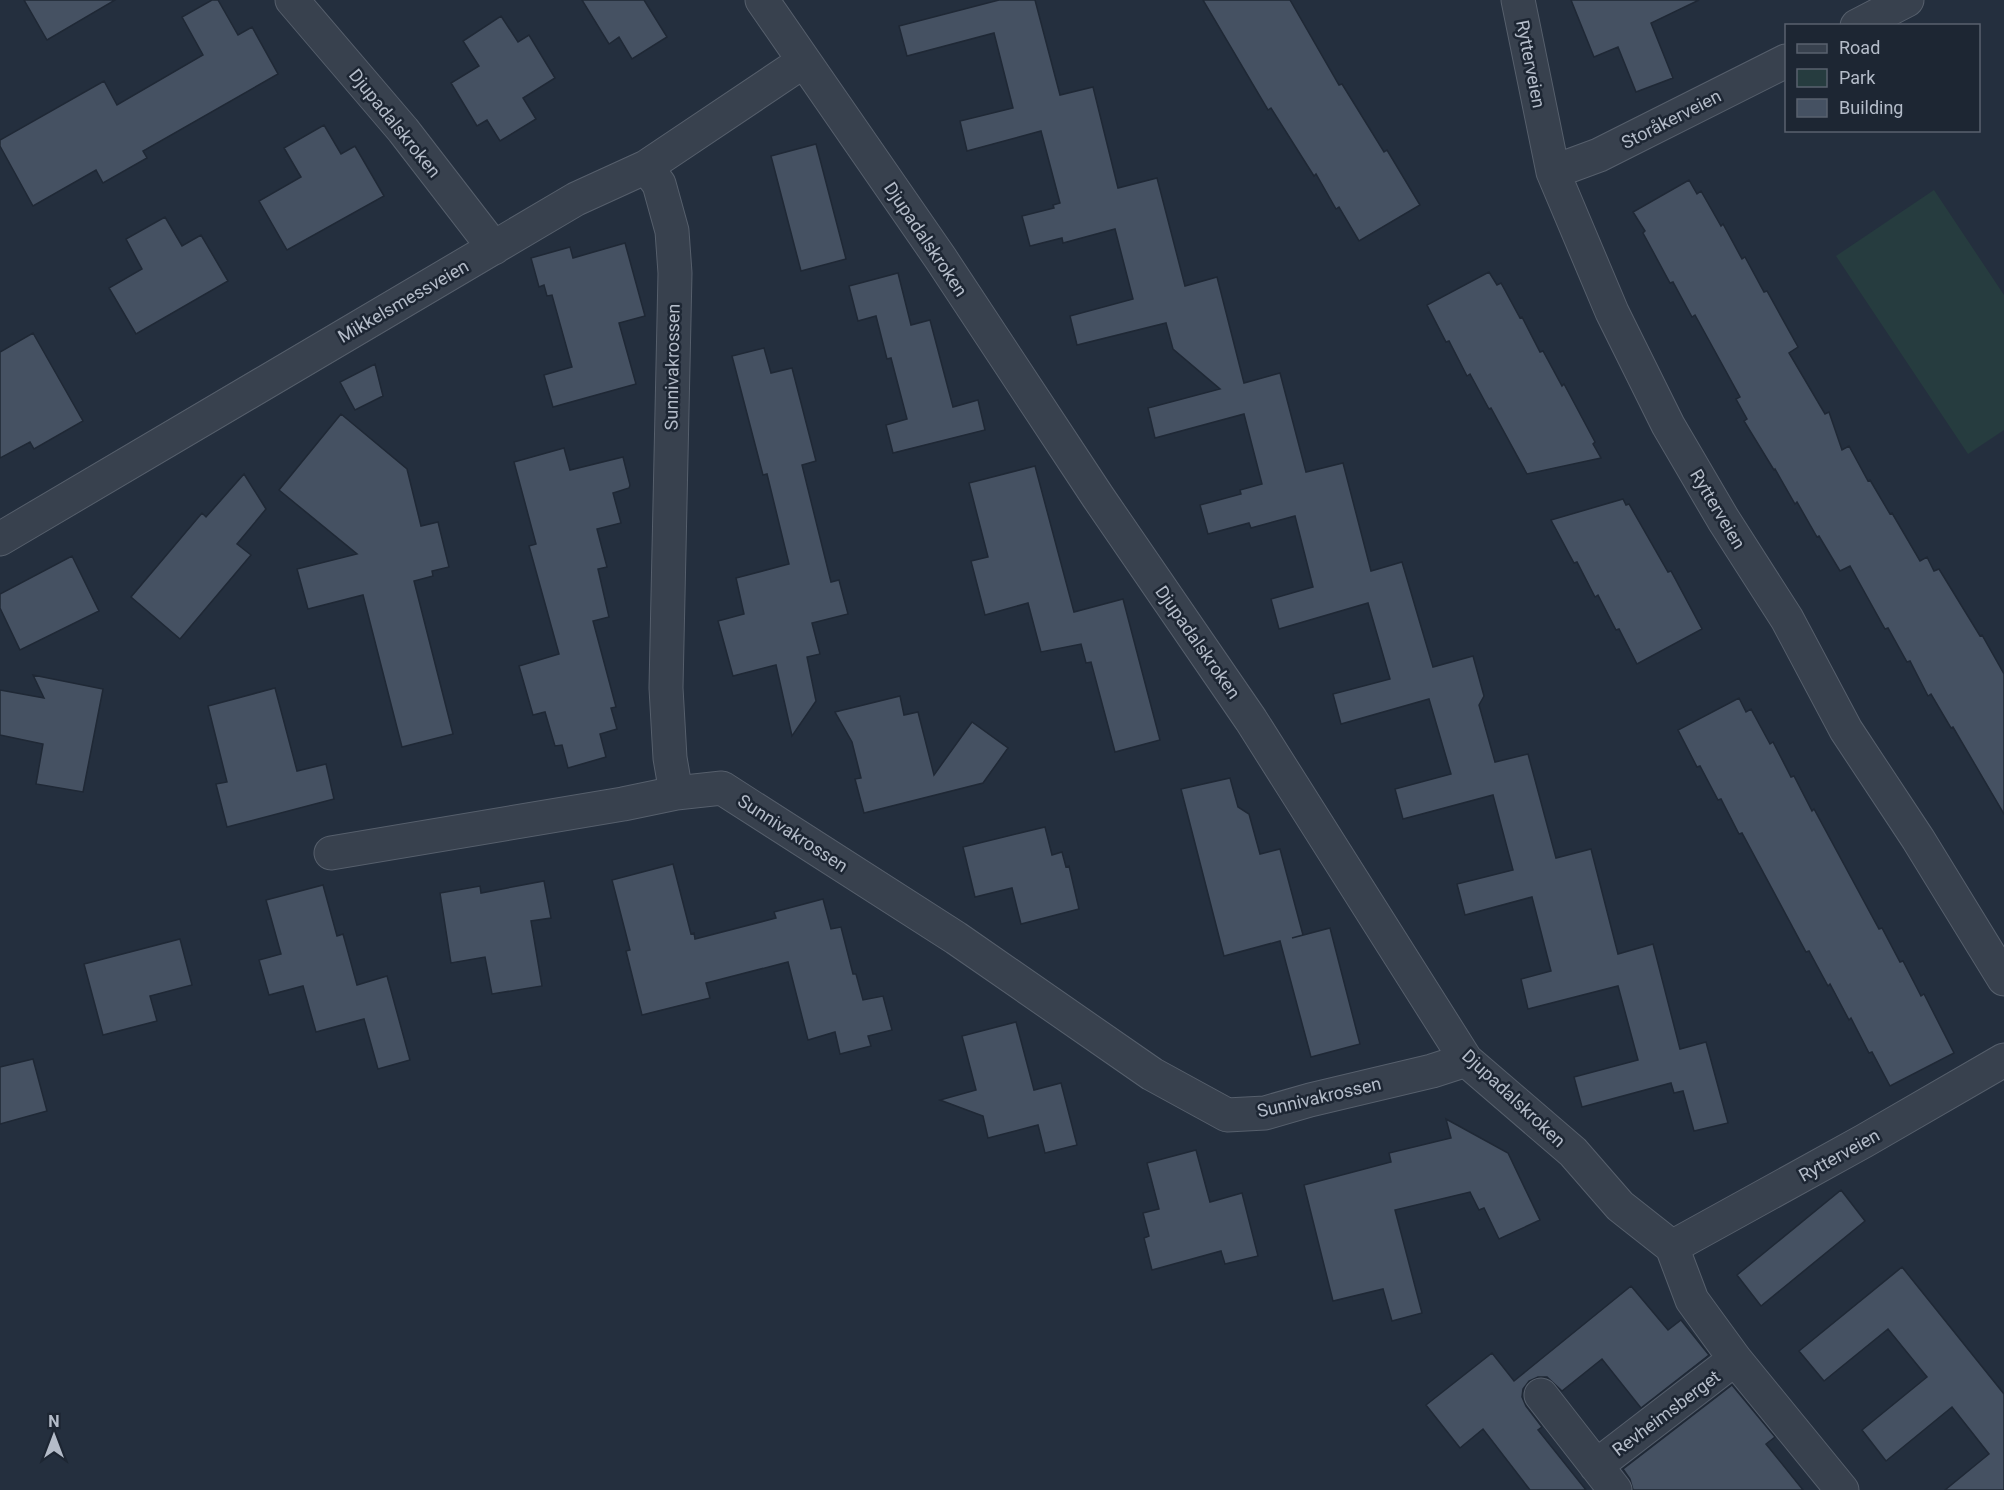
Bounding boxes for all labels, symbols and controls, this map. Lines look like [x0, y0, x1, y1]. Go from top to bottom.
street label: Rytterveien [1512, 18, 1550, 110]
legend [1785, 24, 1980, 132]
text: Road [1839, 37, 1880, 58]
street label: Djupadalskroken [345, 65, 445, 181]
text: Park [1839, 67, 1876, 88]
street label: Storåkerveien [1618, 85, 1724, 153]
text: Building [1839, 97, 1903, 118]
street label: Djupadalskroken [880, 178, 972, 300]
street label: Mikkelsmessveien [334, 255, 472, 347]
street label: Sunnivakrossen [660, 304, 684, 430]
street label: Rytterveien [1686, 465, 1750, 553]
street label: Djupadalskroken [1151, 581, 1245, 703]
street label: Sunnivakrossen [734, 790, 852, 876]
street label: Djupadalskroken [1458, 1045, 1570, 1151]
street label: Sunnivakrossen [1255, 1073, 1383, 1121]
street label: Rytterveien [1795, 1124, 1883, 1186]
street label: Revheimsberget [1608, 1366, 1724, 1460]
north arrow [24, 1406, 84, 1466]
text: N [48, 1412, 60, 1431]

